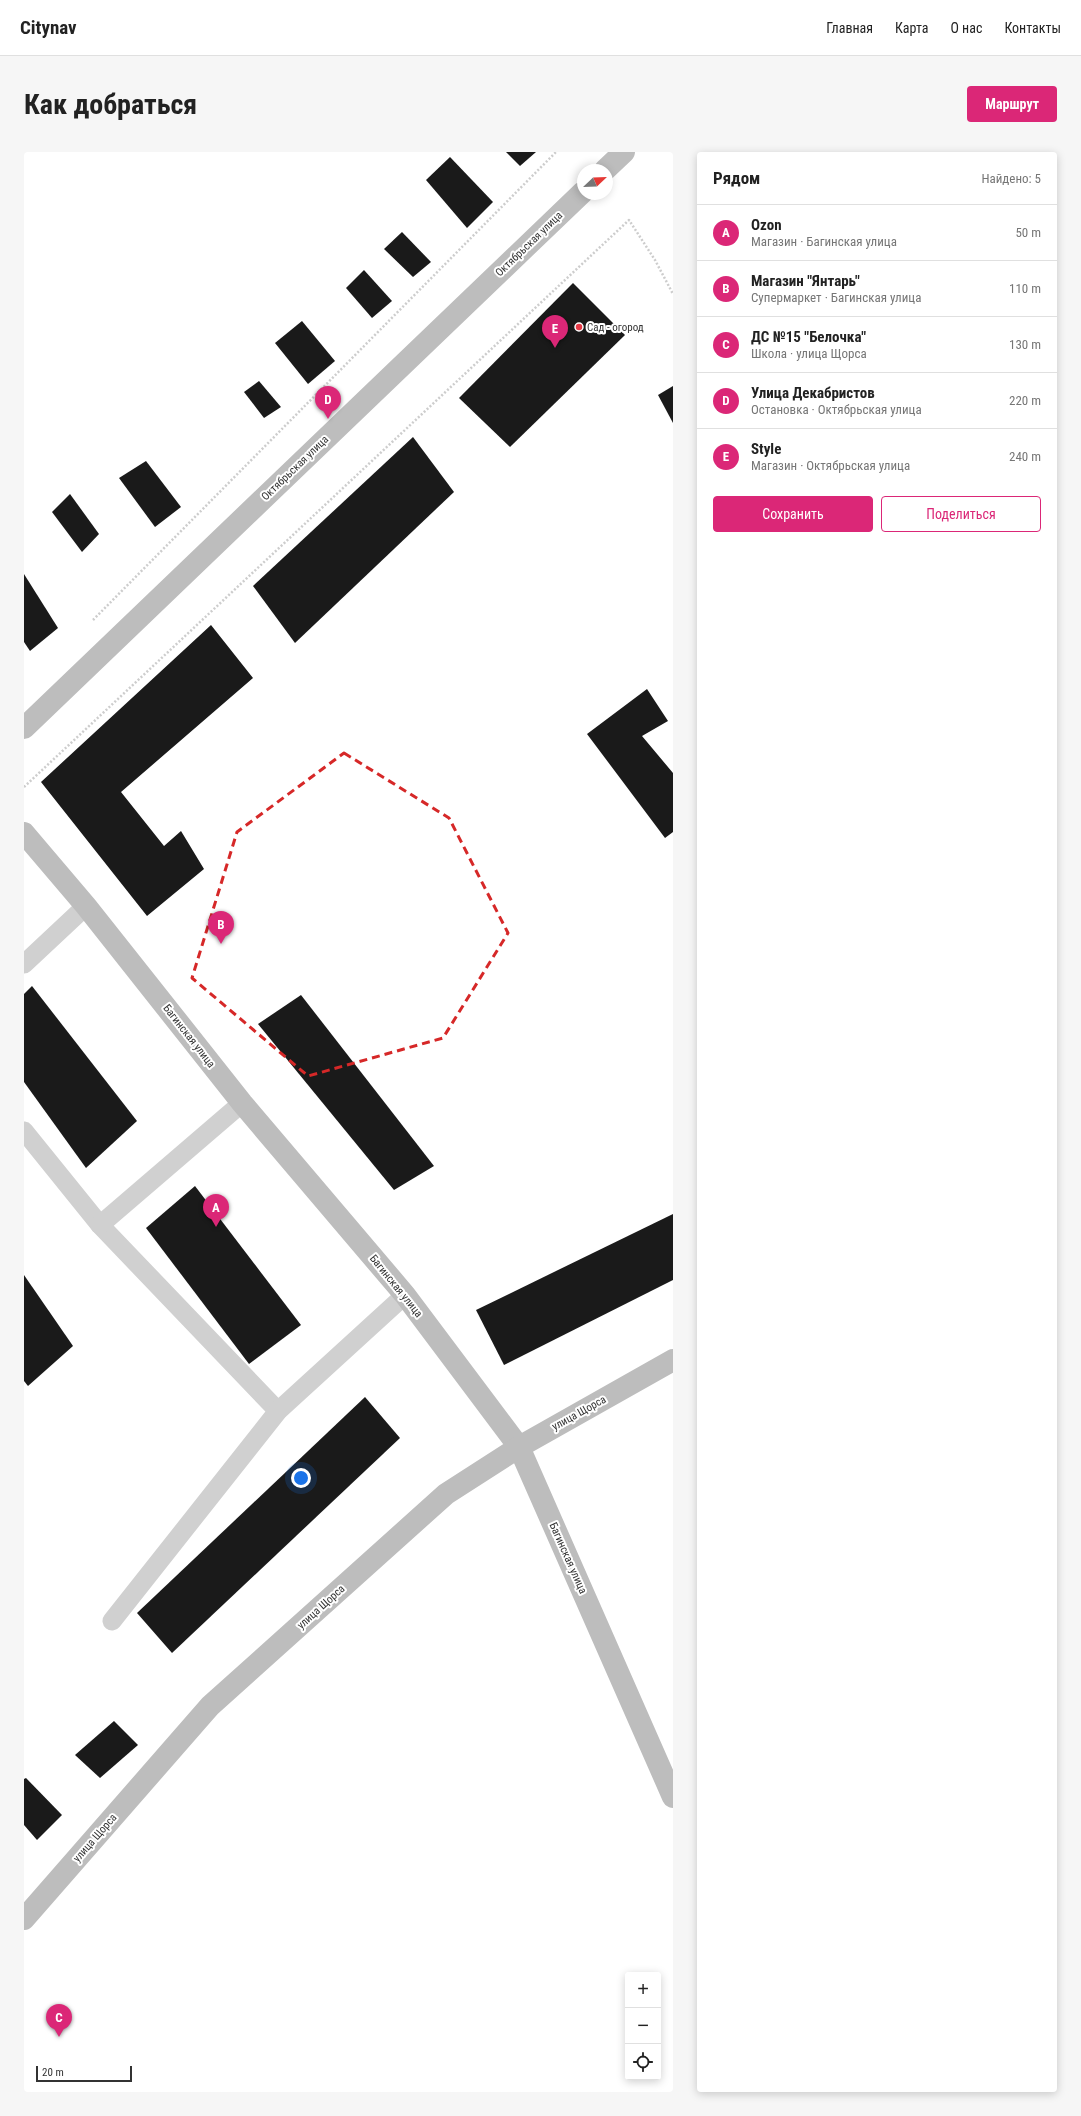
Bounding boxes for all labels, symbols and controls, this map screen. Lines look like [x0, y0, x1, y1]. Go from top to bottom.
text: Citynav [20, 16, 77, 39]
text: Главная [826, 20, 873, 36]
text: Карта [895, 20, 928, 36]
text: О нас [950, 20, 982, 36]
text: Контакты [1004, 20, 1061, 36]
button: Маршрут [967, 86, 1057, 122]
text: Как добраться [24, 88, 197, 121]
north arrow [577, 164, 613, 200]
text: Рядом [713, 168, 760, 188]
text: Найдено: 5 [981, 171, 1041, 186]
street label: Октябрьская улица [493, 209, 565, 279]
text: Ozon [751, 216, 782, 234]
text: A [722, 225, 730, 240]
text: 50 m [1015, 225, 1041, 240]
text: Магазин · Багинская улица [751, 234, 897, 249]
text: Магазин "Янтарь" [751, 272, 860, 290]
text: B [722, 281, 730, 296]
text: 110 m [1009, 281, 1041, 296]
text: Супермаркет · Багинская улица [751, 290, 921, 305]
pin: E [542, 315, 568, 348]
place label: Сад - огород [587, 321, 644, 334]
marker: Сад - огород [574, 322, 584, 332]
text: ДС №15 "Белочка" [751, 328, 866, 346]
text: C [722, 337, 730, 352]
text: 130 m [1009, 337, 1041, 352]
text: Школа · улица Щорса [751, 346, 867, 361]
text: Улица Декабристов [751, 384, 875, 402]
pin: D [315, 386, 341, 419]
text: D [722, 393, 730, 408]
text: 220 m [1009, 393, 1041, 408]
text: Остановка · Октябрьская улица [751, 402, 922, 417]
street label: Октябрьская улица [259, 433, 331, 503]
text: Style [751, 440, 781, 458]
text: E [723, 449, 729, 464]
text: 240 m [1009, 449, 1041, 464]
text: Магазин · Октябрьская улица [751, 458, 910, 473]
button: Сохранить [713, 496, 873, 532]
button: Поделиться [881, 496, 1041, 532]
pin: B [208, 911, 234, 944]
street label: Багинская улица [160, 1002, 218, 1070]
pin: A [203, 1194, 229, 1227]
street label: Багинская улица [367, 1252, 425, 1320]
street label: улица Щорса [550, 1393, 608, 1433]
your location [291, 1468, 311, 1488]
street label: Багинская улица [546, 1520, 590, 1596]
street label: улица Щорса [294, 1582, 348, 1632]
street label: улица Щорса [71, 1811, 119, 1865]
map controls [625, 1972, 661, 2080]
button: + [625, 1972, 661, 2008]
pin: C [46, 2004, 72, 2037]
button: − [625, 2008, 661, 2044]
button: locate [625, 2044, 661, 2080]
scale bar [36, 2064, 132, 2083]
text: 20 m [42, 2066, 64, 2079]

